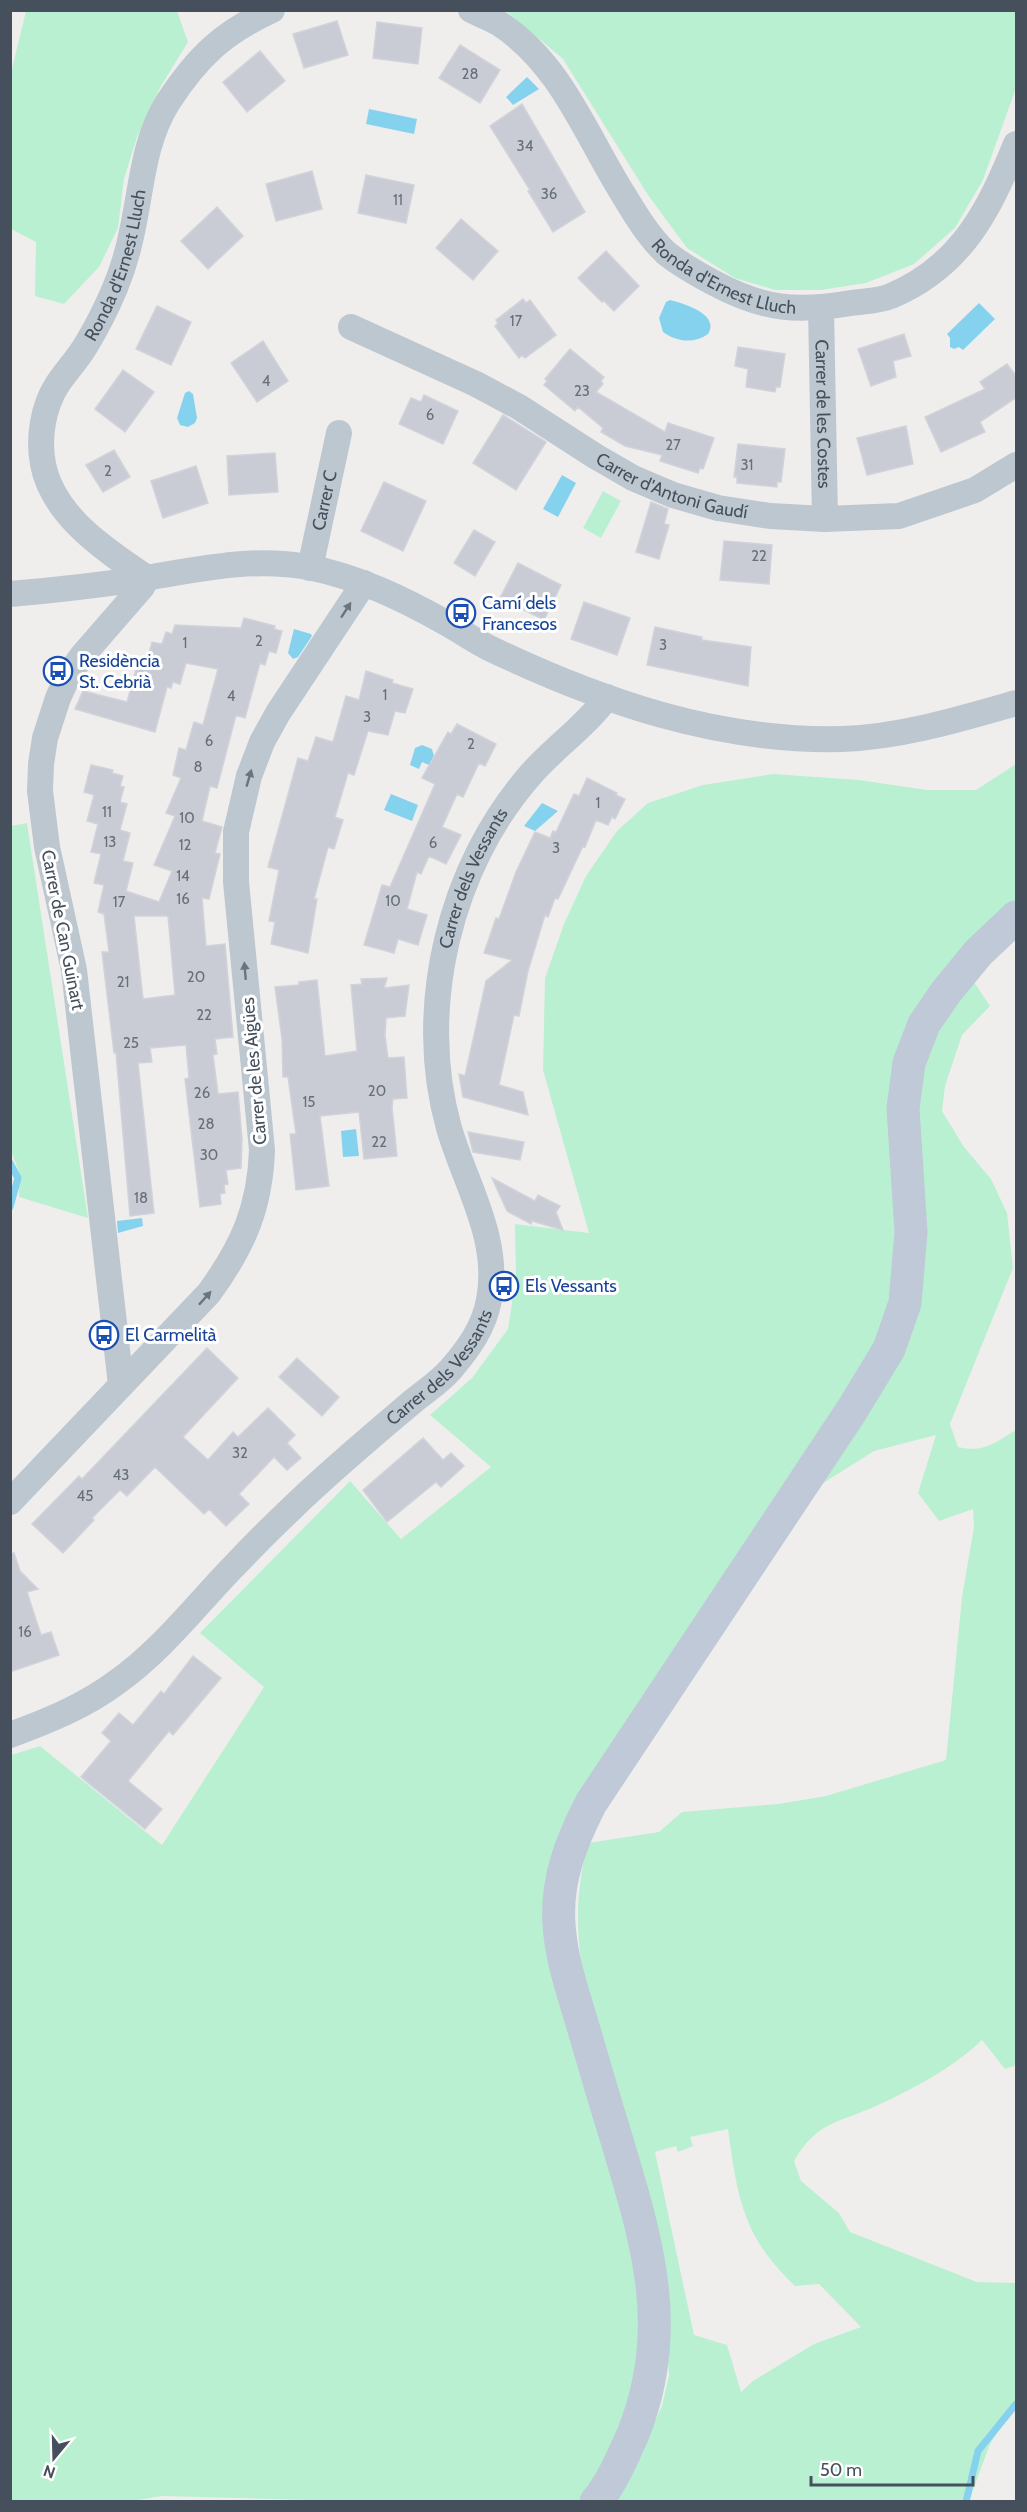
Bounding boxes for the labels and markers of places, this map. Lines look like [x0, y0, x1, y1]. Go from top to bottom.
place label: Camí dels Francesos [482, 592, 557, 635]
bus stop icon: Camí dels Francesos [445, 597, 477, 629]
place label: Residència St. Cebrià [79, 650, 160, 693]
bus stop icon: Residència St. Cebrià [42, 655, 74, 687]
bus stop icon: Els Vessants [488, 1270, 520, 1302]
place label: Els Vessants [525, 1275, 617, 1297]
bus stop icon: El Carmelità [88, 1319, 120, 1351]
place label: El Carmelità [125, 1324, 217, 1346]

